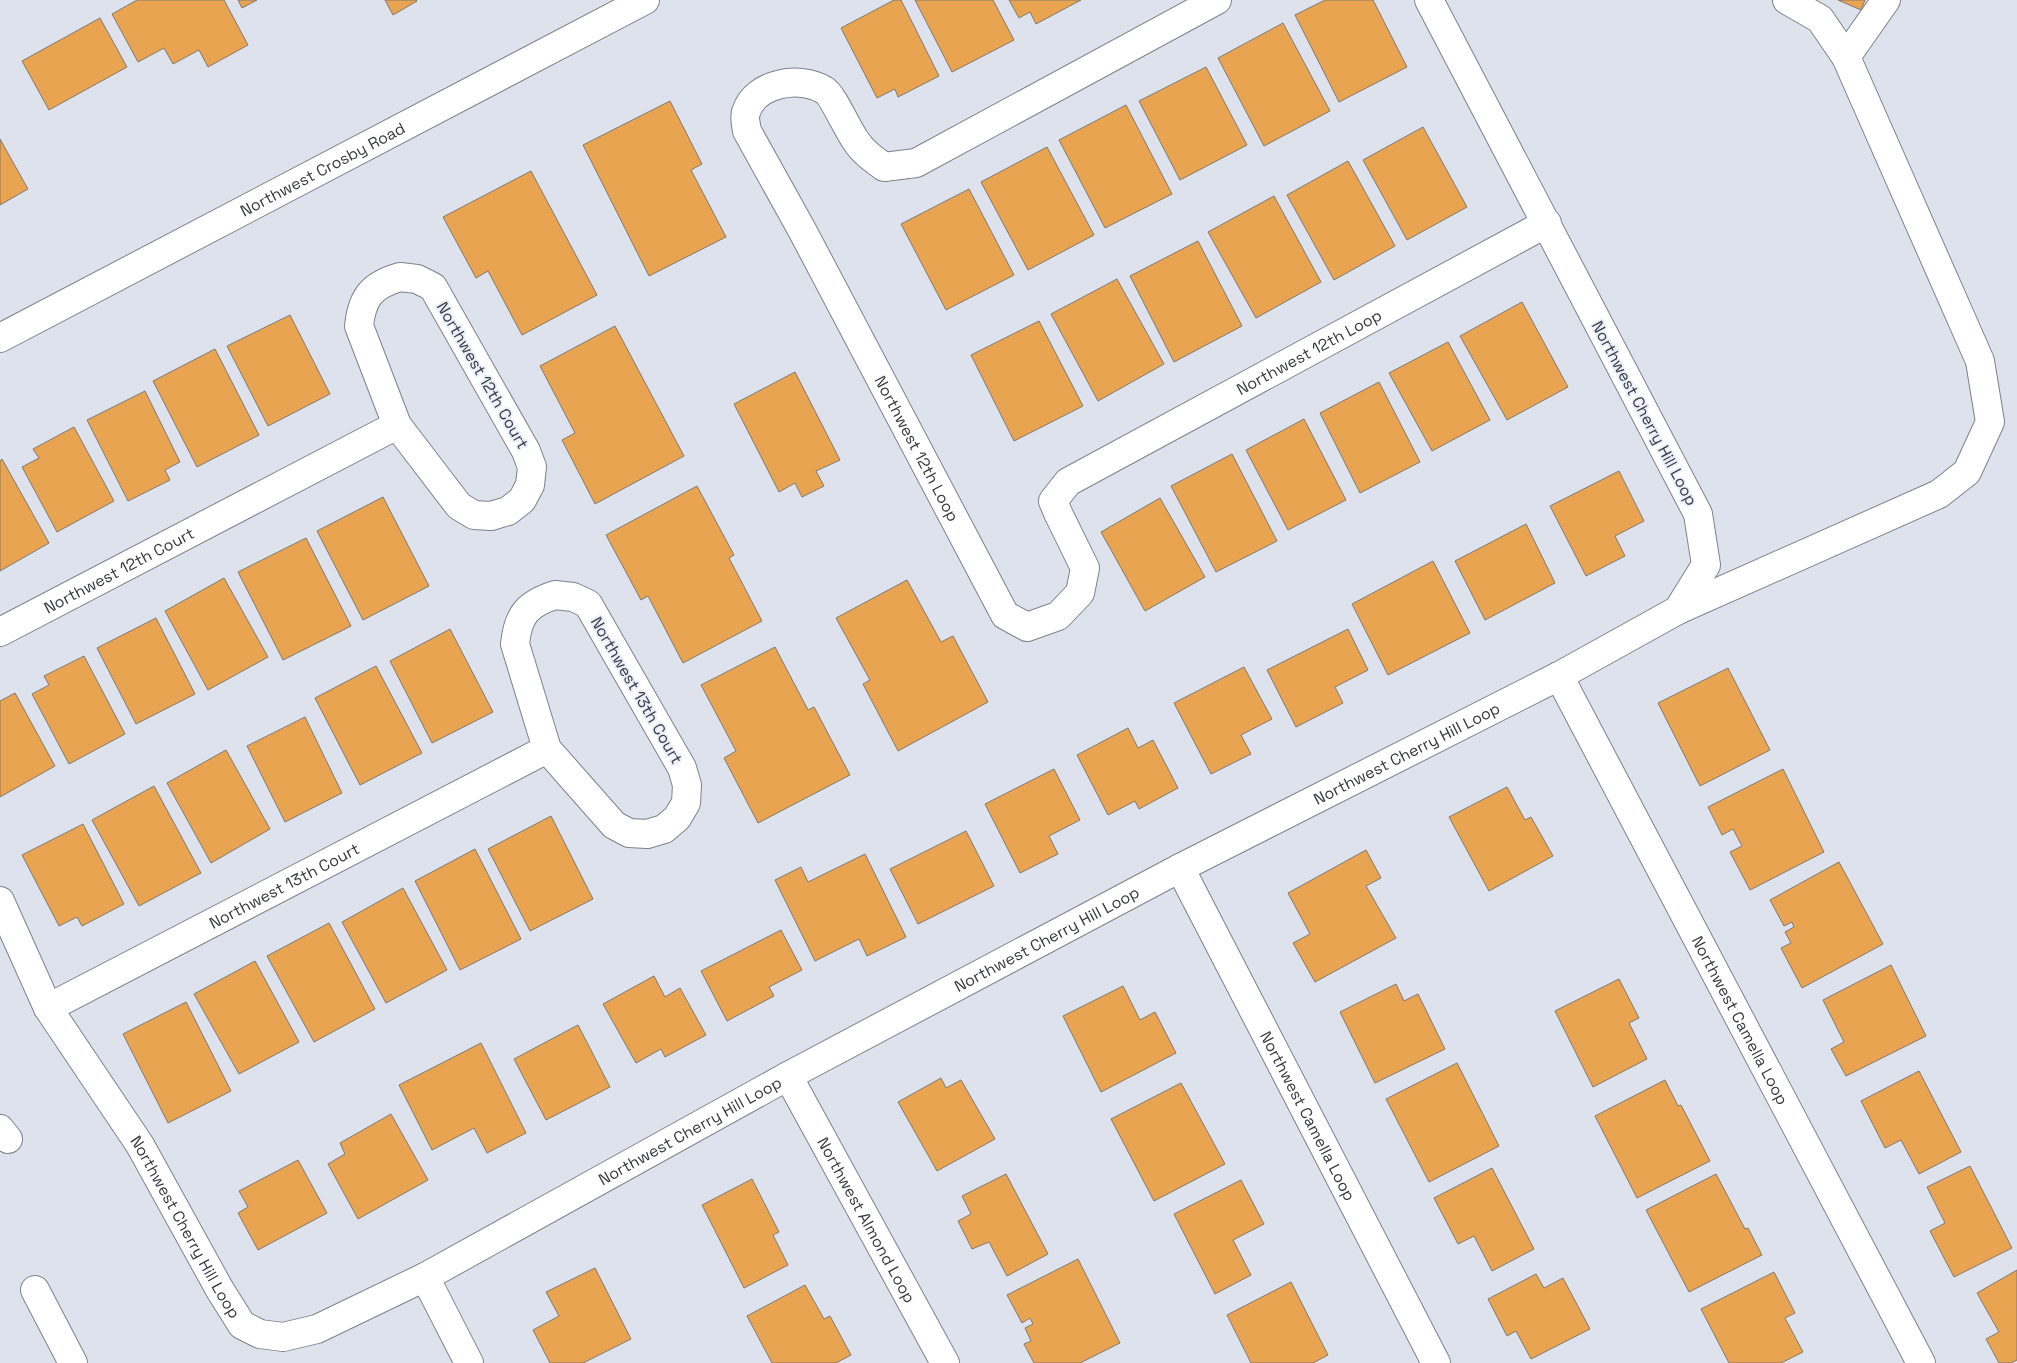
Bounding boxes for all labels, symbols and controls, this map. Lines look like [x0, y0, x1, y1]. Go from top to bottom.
street label: Northwest Crosby Road [237, 118, 409, 221]
street label: Northwest 12th Court [432, 298, 533, 453]
street label: Northwest 12th Loop [1233, 304, 1385, 400]
street label: Northwest Cherry Hill Loop [1587, 317, 1702, 509]
street label: Northwest 12th Loop [870, 372, 964, 525]
street label: Northwest 12th Court [40, 523, 198, 618]
street label: Northwest 13th Court [586, 613, 687, 768]
street label: Northwest Cherry Hill Loop [1310, 698, 1504, 810]
street label: Northwest 13th Court [206, 838, 363, 934]
street label: Northwest Cherry Hill Loop [951, 882, 1143, 997]
street label: Northwest Camella Loop [1687, 932, 1793, 1109]
street label: Northwest Camella Loop [1255, 1028, 1360, 1204]
street label: Northwest Cherry Hill Loop [595, 1072, 785, 1190]
street label: Northwest Cherry Hill Loop [126, 1132, 245, 1322]
street label: Northwest Almond Loop [812, 1133, 920, 1307]

